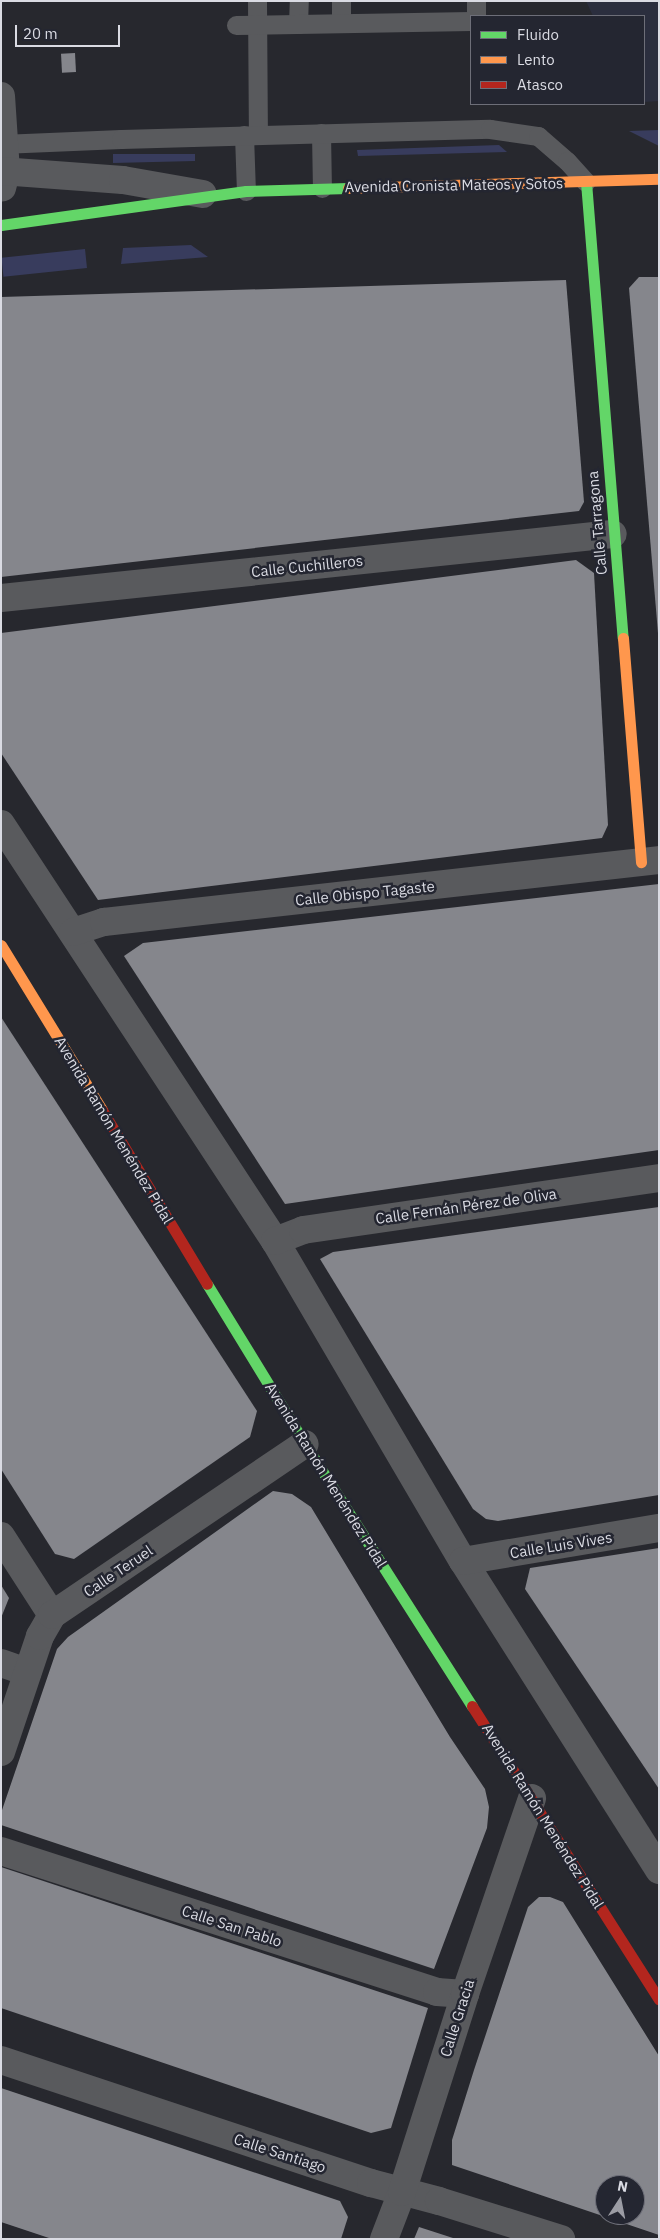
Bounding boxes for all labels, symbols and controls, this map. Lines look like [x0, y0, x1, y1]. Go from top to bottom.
scale bar [18, 15, 122, 47]
legend [470, 15, 645, 105]
text: 20 m [23, 24, 58, 43]
text: Fluido [517, 25, 559, 44]
text: Lento [517, 50, 555, 69]
text: Atasco [517, 75, 563, 94]
street label: Avenida Cronista Mateos y Sotos [345, 174, 563, 196]
street label: Calle Tarragona [583, 470, 611, 576]
street label: Calle Cuchilleros [250, 551, 364, 581]
street label: Calle Obispo Tagaste [294, 877, 436, 909]
street label: Avenida Ramón Menéndez Pidal [51, 1033, 177, 1227]
street label: Calle Fernán Pérez de Oliva [374, 1184, 558, 1228]
street label: Avenida Ramón Menéndez Pidal [261, 1379, 391, 1571]
street label: Calle Luis Vives [509, 1528, 613, 1562]
street label: Calle Teruel [80, 1541, 156, 1601]
street label: Avenida Ramón Menéndez Pidal [478, 1720, 608, 1912]
street label: Calle San Pablo [180, 1901, 284, 1951]
street label: Calle Gracia [436, 1977, 478, 2059]
street label: Calle Santiago [232, 2130, 328, 2176]
north arrow [595, 2175, 645, 2225]
text: N [616, 2176, 629, 2196]

